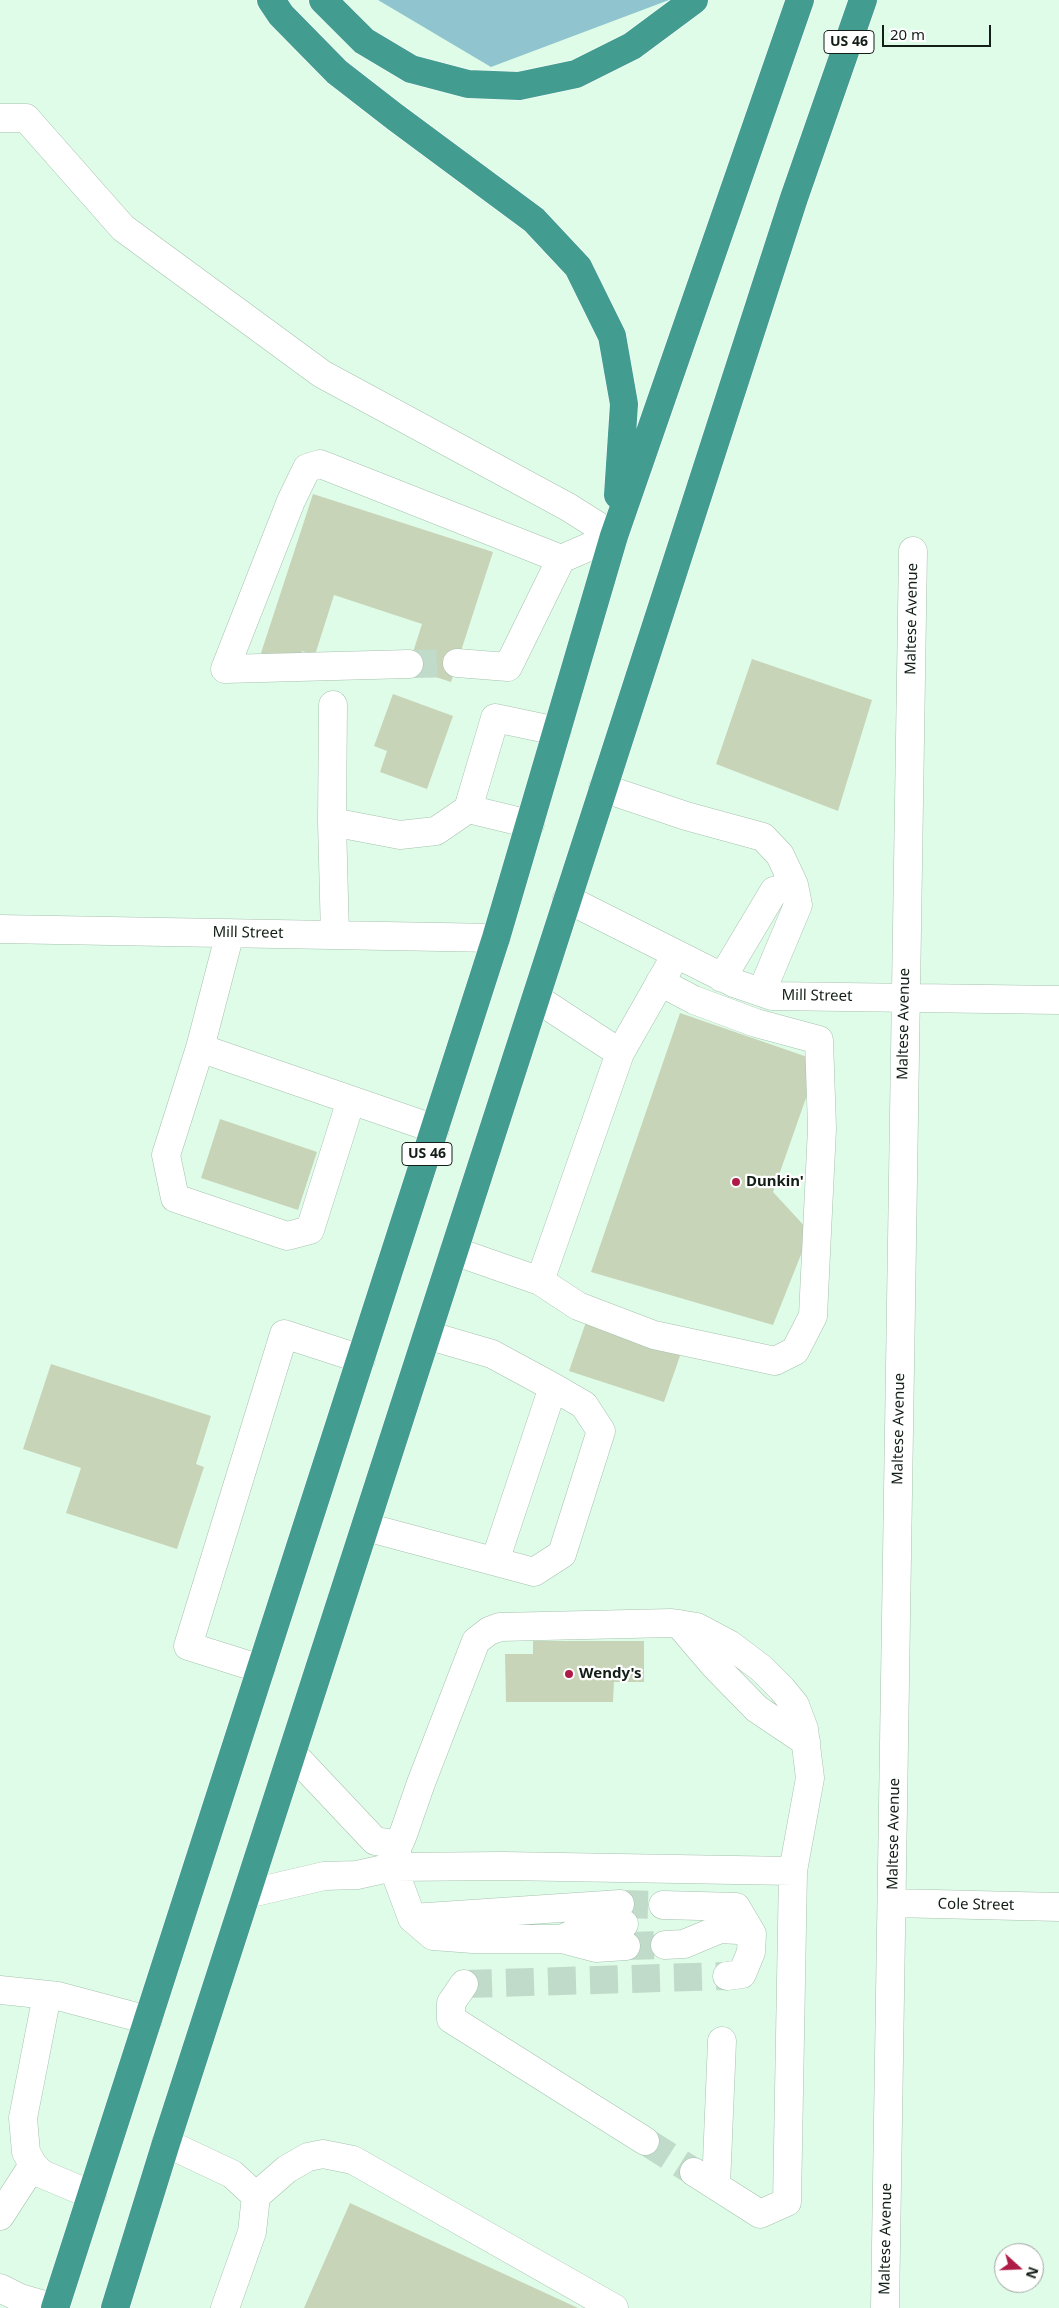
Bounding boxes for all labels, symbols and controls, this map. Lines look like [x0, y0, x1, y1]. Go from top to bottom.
scale bar [884, 15, 993, 47]
text: 20 m [890, 24, 925, 44]
road number: US 46 [824, 31, 874, 54]
street label: Maltese Avenue [902, 563, 922, 675]
street label: Mill Street [212, 923, 284, 943]
street label: Maltese Avenue [894, 968, 914, 1080]
street label: Mill Street [781, 986, 853, 1006]
road number: US 46 [402, 1142, 452, 1166]
place label: Dunkin' [746, 1173, 804, 1191]
marker: Dunkin' [730, 1176, 742, 1188]
street label: Maltese Avenue [889, 1373, 909, 1485]
place label: Wendy's [579, 1665, 642, 1683]
marker: Wendy's [563, 1668, 575, 1680]
street label: Maltese Avenue [884, 1778, 904, 1890]
street label: Cole Street [938, 1895, 1014, 1915]
street label: Maltese Avenue [876, 2183, 896, 2295]
north arrow [994, 2243, 1044, 2293]
text: N [1022, 2264, 1044, 2282]

